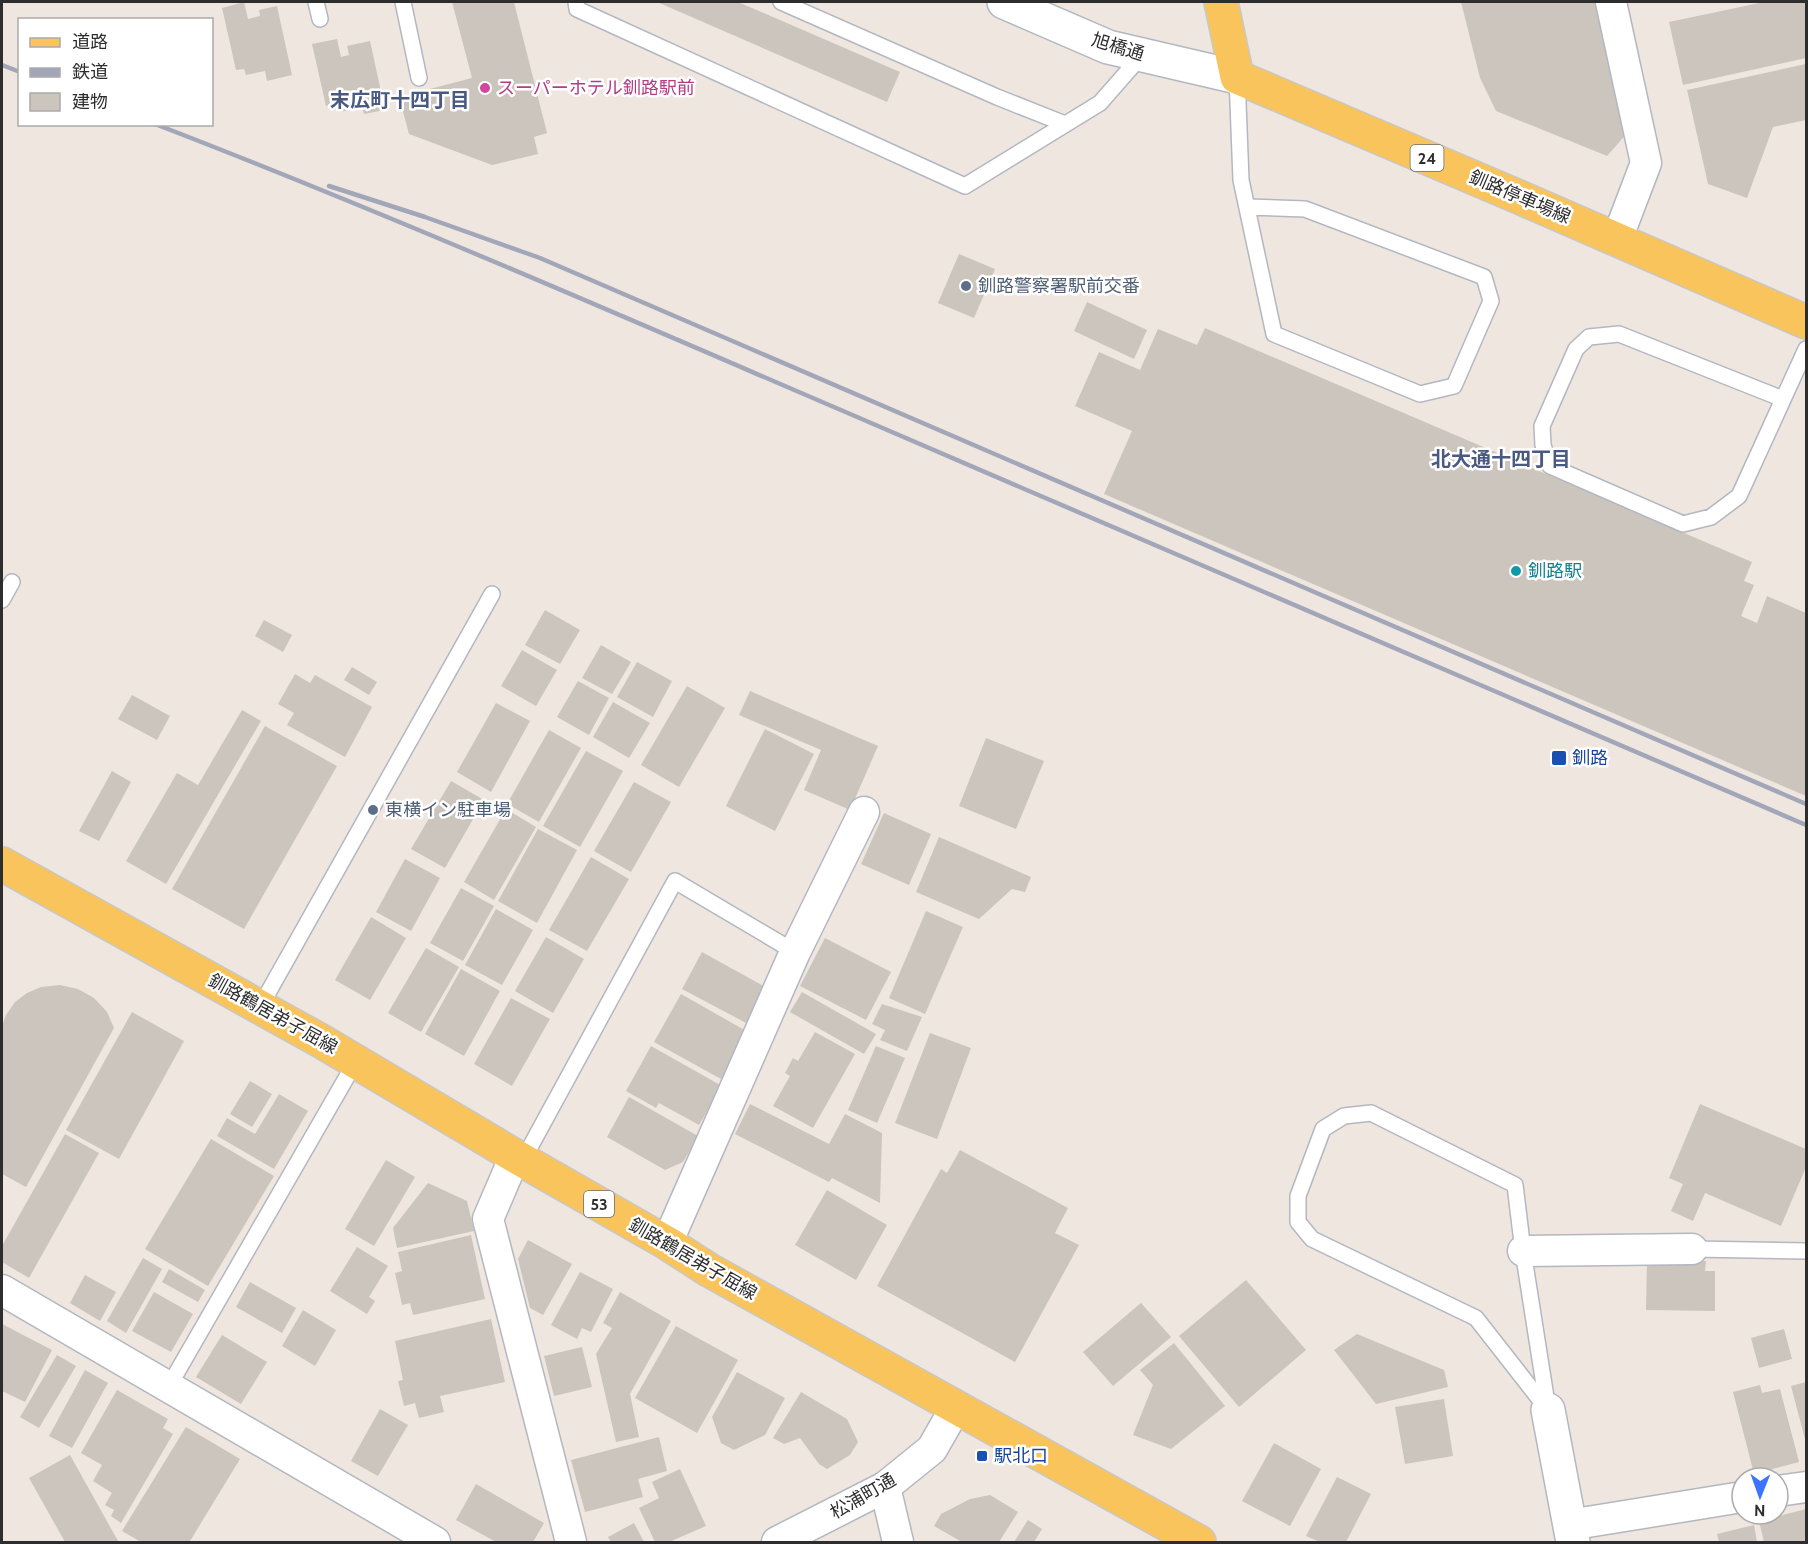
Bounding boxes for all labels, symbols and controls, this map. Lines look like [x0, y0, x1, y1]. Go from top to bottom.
legend [18, 18, 213, 126]
street label: 旭橋通 [1089, 29, 1147, 65]
text: 道路 [72, 31, 108, 53]
text: 鉄道 [72, 61, 108, 83]
place label: スーパーホテル釧路駅前 [497, 77, 695, 99]
marker: スーパーホテル釧路駅前 [478, 81, 492, 95]
district label: 末広町十四丁目 [330, 88, 470, 112]
text: 建物 [72, 91, 108, 113]
road number: 24 [1410, 145, 1444, 171]
street label: 釧路停車場線 [1466, 166, 1574, 228]
place label: 釧路警察署駅前交番 [978, 275, 1140, 297]
marker: 釧路警察署駅前交番 [959, 279, 973, 293]
district label: 北大通十四丁目 [1431, 447, 1571, 471]
place label: 釧路駅 [1528, 560, 1582, 582]
marker: 釧路駅 [1509, 564, 1523, 578]
place label: 釧路 [1572, 747, 1608, 769]
marker: 釧路 [1550, 749, 1568, 767]
place label: 東横イン駐車場 [385, 799, 511, 821]
marker: 東横イン駐車場 [366, 803, 380, 817]
street label: 釧路鶴居弟子屈線 [205, 969, 341, 1059]
road number: 53 [584, 1191, 614, 1217]
street label: 釧路鶴居弟子屈線 [625, 1213, 761, 1305]
place label: 駅北口 [994, 1445, 1048, 1467]
marker: 駅北口 [975, 1449, 989, 1463]
north arrow [1730, 1466, 1790, 1526]
street label: 松浦町通 [826, 1468, 900, 1524]
text: N [1754, 1501, 1766, 1520]

